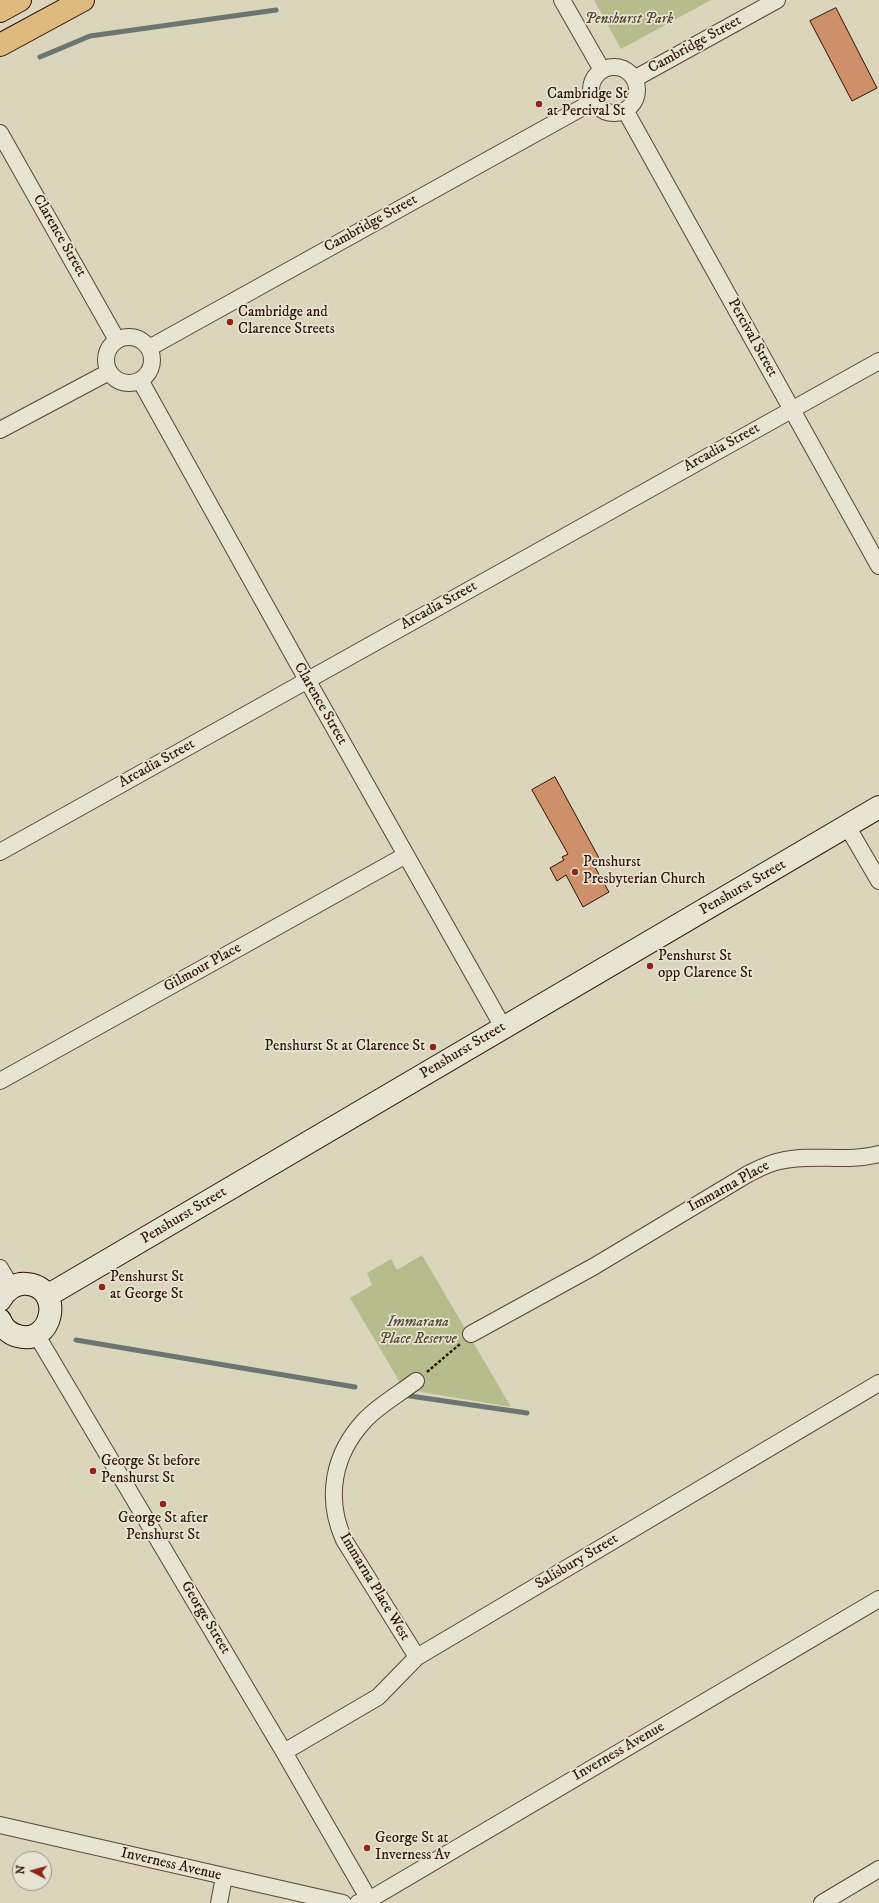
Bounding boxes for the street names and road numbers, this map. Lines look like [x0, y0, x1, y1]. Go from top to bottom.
street label: Cambridge Street [645, 12, 745, 78]
street label: Cambridge Street [321, 191, 421, 257]
street label: Clarence Street [28, 192, 90, 280]
street label: Percival Street [723, 296, 781, 380]
street label: Arcadia Street [681, 420, 763, 476]
street label: Arcadia Street [398, 578, 480, 634]
street label: Clarence Street [289, 660, 351, 748]
street label: Arcadia Street [116, 736, 198, 792]
street label: Penshurst Street [697, 856, 789, 920]
street label: Gilmour Place [161, 939, 245, 997]
street label: Penshurst Street [417, 1018, 509, 1084]
street label: Immarna Place [685, 1157, 773, 1217]
street label: Penshurst Street [138, 1183, 230, 1249]
street label: Immarna Place West [335, 1530, 413, 1644]
street label: Salisbury Street [532, 1530, 622, 1594]
street label: George Street [176, 1578, 234, 1658]
street label: Inverness Avenue [570, 1719, 668, 1785]
street label: Inverness Avenue [119, 1845, 223, 1885]

